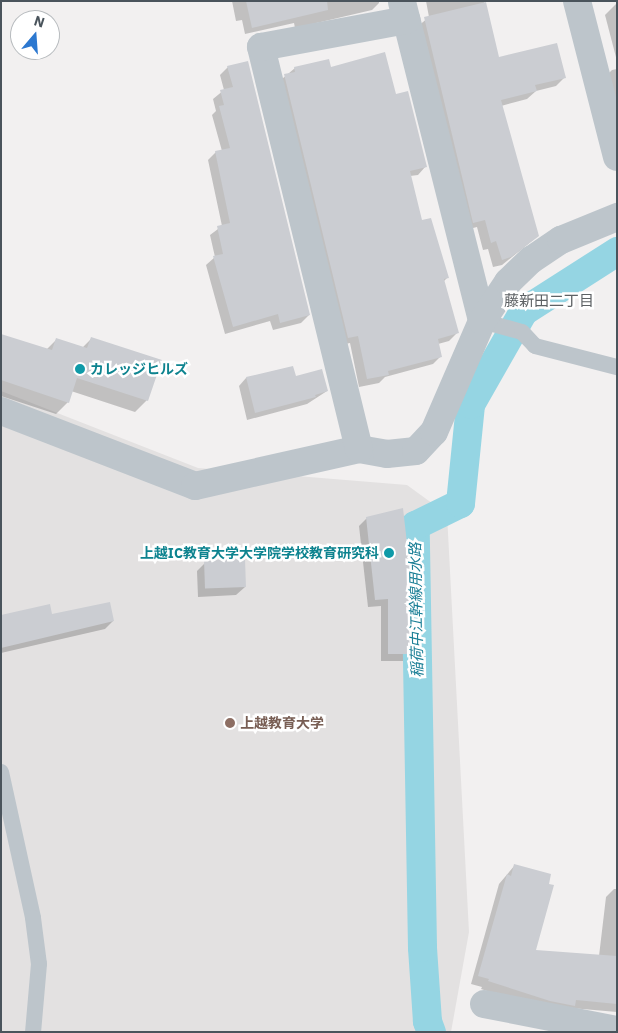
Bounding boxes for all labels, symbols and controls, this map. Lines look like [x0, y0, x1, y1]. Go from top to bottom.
north arrow [10, 10, 60, 60]
text: N [32, 12, 47, 32]
district label: 藤新田二丁目 [504, 292, 594, 310]
place label: カレッジヒルズ [90, 361, 188, 377]
marker: カレッジヒルズ [74, 363, 86, 375]
water label: 稲荷中江幹線用水路 [406, 542, 426, 678]
place label: 上越IC教育大学大学院学校教育研究科 [140, 545, 379, 561]
marker: 上越IC教育大学大学院学校教育研究科 [383, 547, 395, 559]
place label: 上越教育大学 [240, 715, 324, 731]
marker: 上越教育大学 [224, 717, 236, 729]

